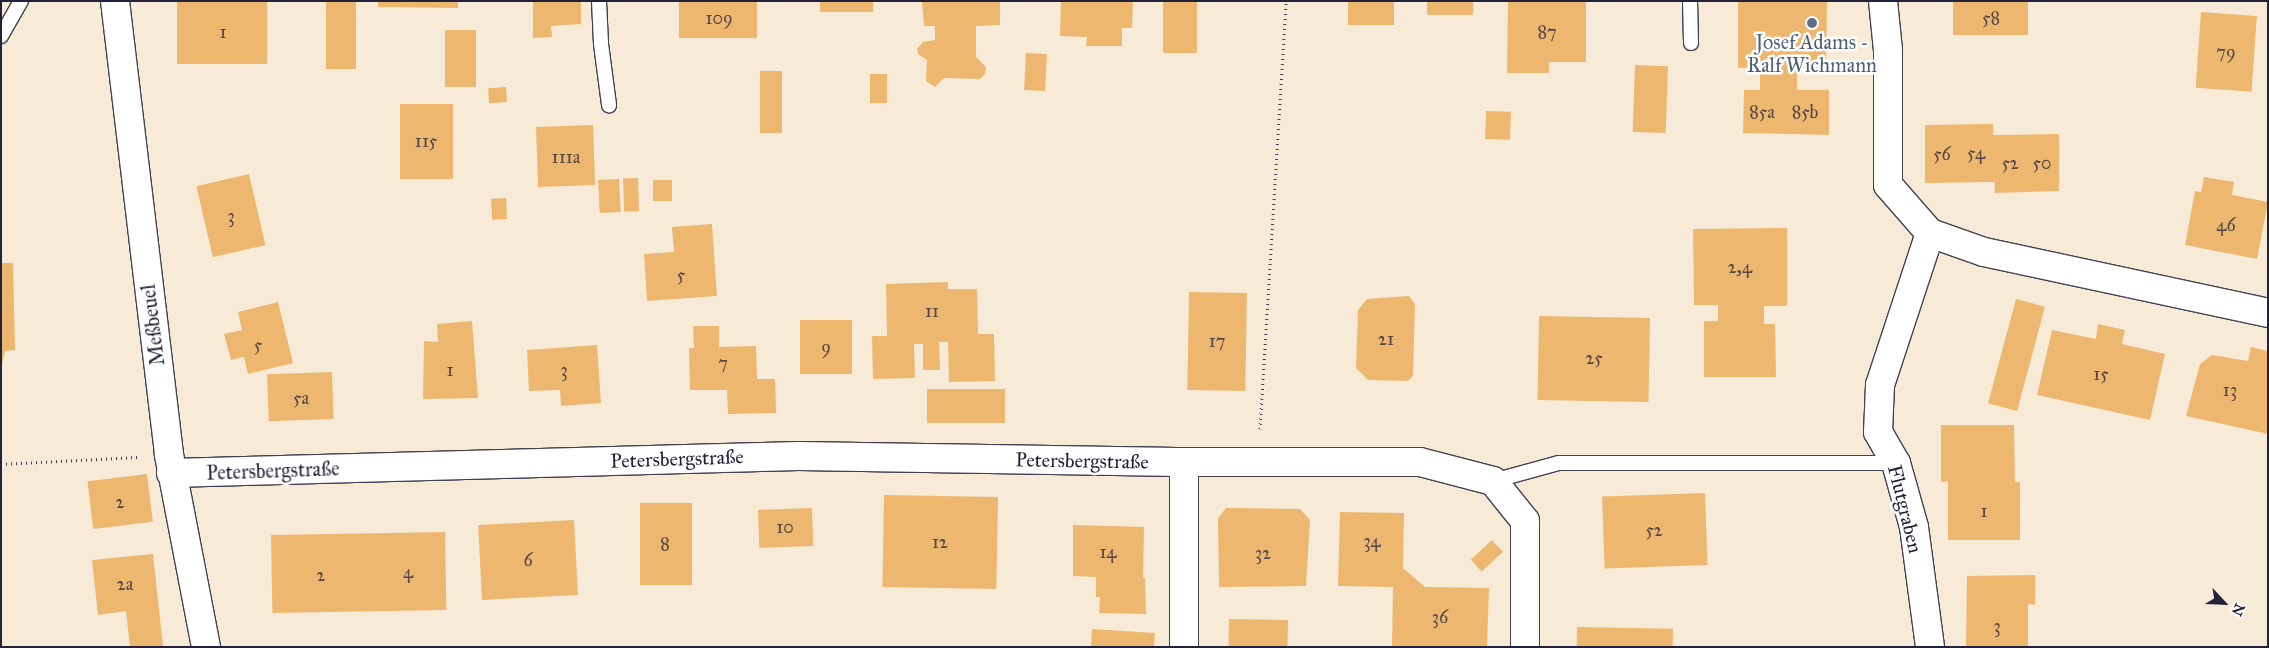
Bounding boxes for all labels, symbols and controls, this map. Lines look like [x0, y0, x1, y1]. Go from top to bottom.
house number: 109 [705, 7, 733, 29]
house number: 58 [1982, 7, 2000, 29]
marker: Josef Adams - Ralf Wichmann [1806, 17, 1818, 29]
house number: 1 [219, 21, 227, 43]
house number: 87 [1537, 21, 1557, 43]
place label: Josef Adams - Ralf Wichmann [1747, 31, 1877, 78]
house number: 79 [2216, 41, 2236, 63]
house number: 85a [1749, 101, 1775, 123]
house number: 85b [1792, 101, 1818, 123]
house number: 115 [415, 130, 437, 152]
house number: 54 [1967, 142, 1985, 164]
house number: 56 [1933, 143, 1951, 165]
house number: 111a [552, 146, 580, 168]
house number: 52 [2001, 152, 2019, 174]
house number: 50 [2033, 152, 2051, 174]
house number: 3 [227, 205, 235, 227]
house number: 46 [2216, 214, 2236, 236]
house number: 2,4 [1728, 256, 1752, 278]
house number: 5 [677, 264, 685, 286]
street label: Meßbeuel [136, 283, 170, 367]
house number: 11 [925, 300, 939, 322]
house number: 21 [1378, 328, 1394, 350]
house number: 17 [1209, 330, 1225, 352]
house number: 5 [254, 334, 262, 356]
house number: 9 [821, 336, 831, 358]
house number: 25 [1585, 347, 1603, 369]
house number: 7 [718, 352, 728, 374]
house number: 1 [446, 359, 454, 381]
house number: 3 [560, 359, 568, 381]
house number: 15 [2093, 363, 2109, 385]
house number: 13 [2223, 379, 2237, 401]
house number: 5a [293, 387, 309, 409]
street label: Petersbergstraße [610, 445, 744, 473]
street label: Petersbergstraße [1015, 448, 1149, 474]
street label: Petersbergstraße [206, 457, 340, 485]
street label: Flutgraben [1882, 462, 1928, 556]
house number: 2 [116, 491, 124, 513]
house number: 1 [1980, 500, 1988, 522]
house number: 10 [776, 516, 794, 538]
house number: 52 [1645, 519, 1663, 541]
house number: 34 [1363, 530, 1381, 552]
house number: 12 [932, 531, 948, 553]
house number: 8 [660, 533, 670, 555]
house number: 14 [1099, 541, 1117, 563]
house number: 32 [1255, 542, 1271, 564]
house number: 6 [523, 549, 533, 571]
house number: 4 [403, 561, 413, 583]
house number: 2 [317, 564, 325, 586]
house number: 2a [117, 573, 133, 595]
north arrow [2199, 578, 2249, 628]
text: N [2228, 601, 2248, 619]
house number: 36 [1432, 606, 1448, 628]
house number: 3 [1993, 615, 2001, 637]

